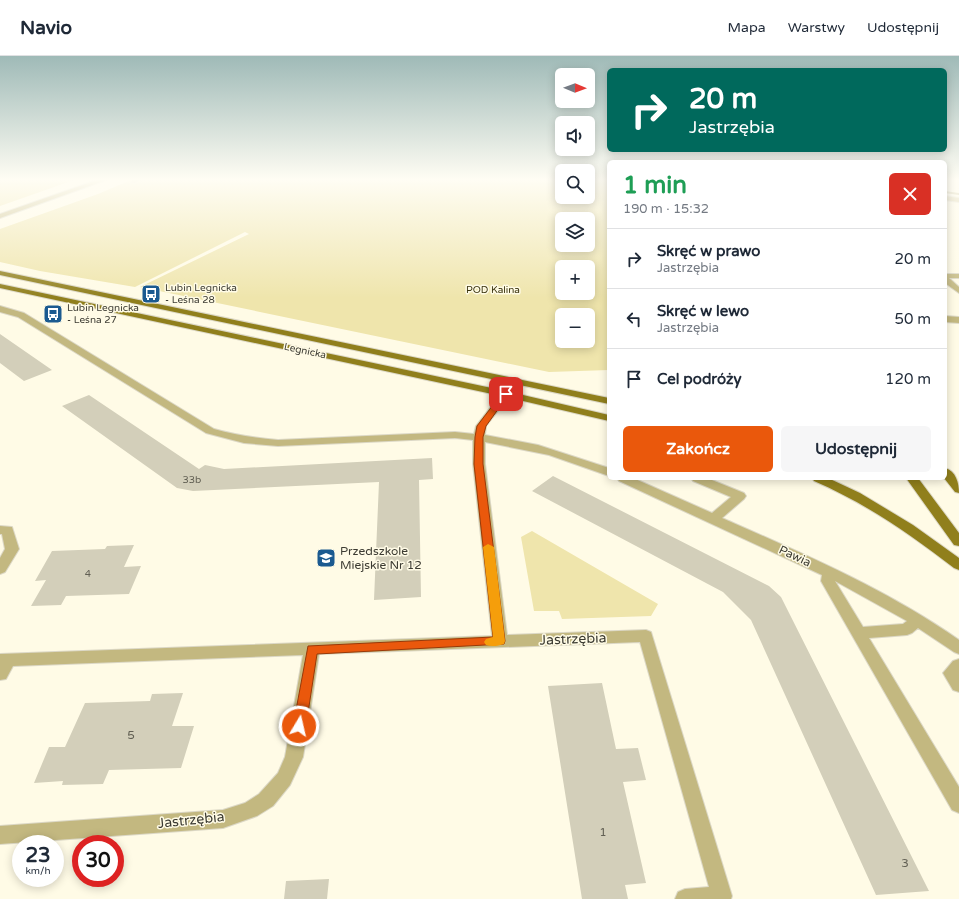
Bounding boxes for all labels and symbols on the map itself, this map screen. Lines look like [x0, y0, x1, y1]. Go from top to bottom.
north arrow [555, 68, 595, 108]
place label: Lubin Legnicka - Leśna 28 [165, 282, 237, 306]
bus stop icon: Lubin Legnicka - Leśna 28 [140, 283, 162, 305]
park label: POD Kalina [466, 284, 520, 296]
place label: Lubin Legnicka - Leśna 27 [67, 302, 139, 326]
bus stop icon: Lubin Legnicka - Leśna 27 [42, 303, 64, 325]
street label: Legnicka [283, 341, 327, 361]
pin [489, 377, 523, 411]
house number: 33b [183, 474, 201, 486]
street label: Pawia [777, 543, 813, 569]
place label: Przedszkole Miejskie Nr 12 [340, 544, 422, 572]
school or university icon: Przedszkole Miejskie Nr 12 [315, 547, 337, 569]
house number: 4 [85, 568, 91, 580]
street label: Jastrzębia [539, 629, 607, 649]
position arrow [278, 705, 320, 747]
house number: 5 [127, 728, 135, 742]
street label: Jastrzębia [157, 808, 225, 832]
house number: 1 [599, 825, 607, 839]
speed limit sign: 30 [72, 835, 124, 887]
house number: 3 [901, 856, 909, 870]

